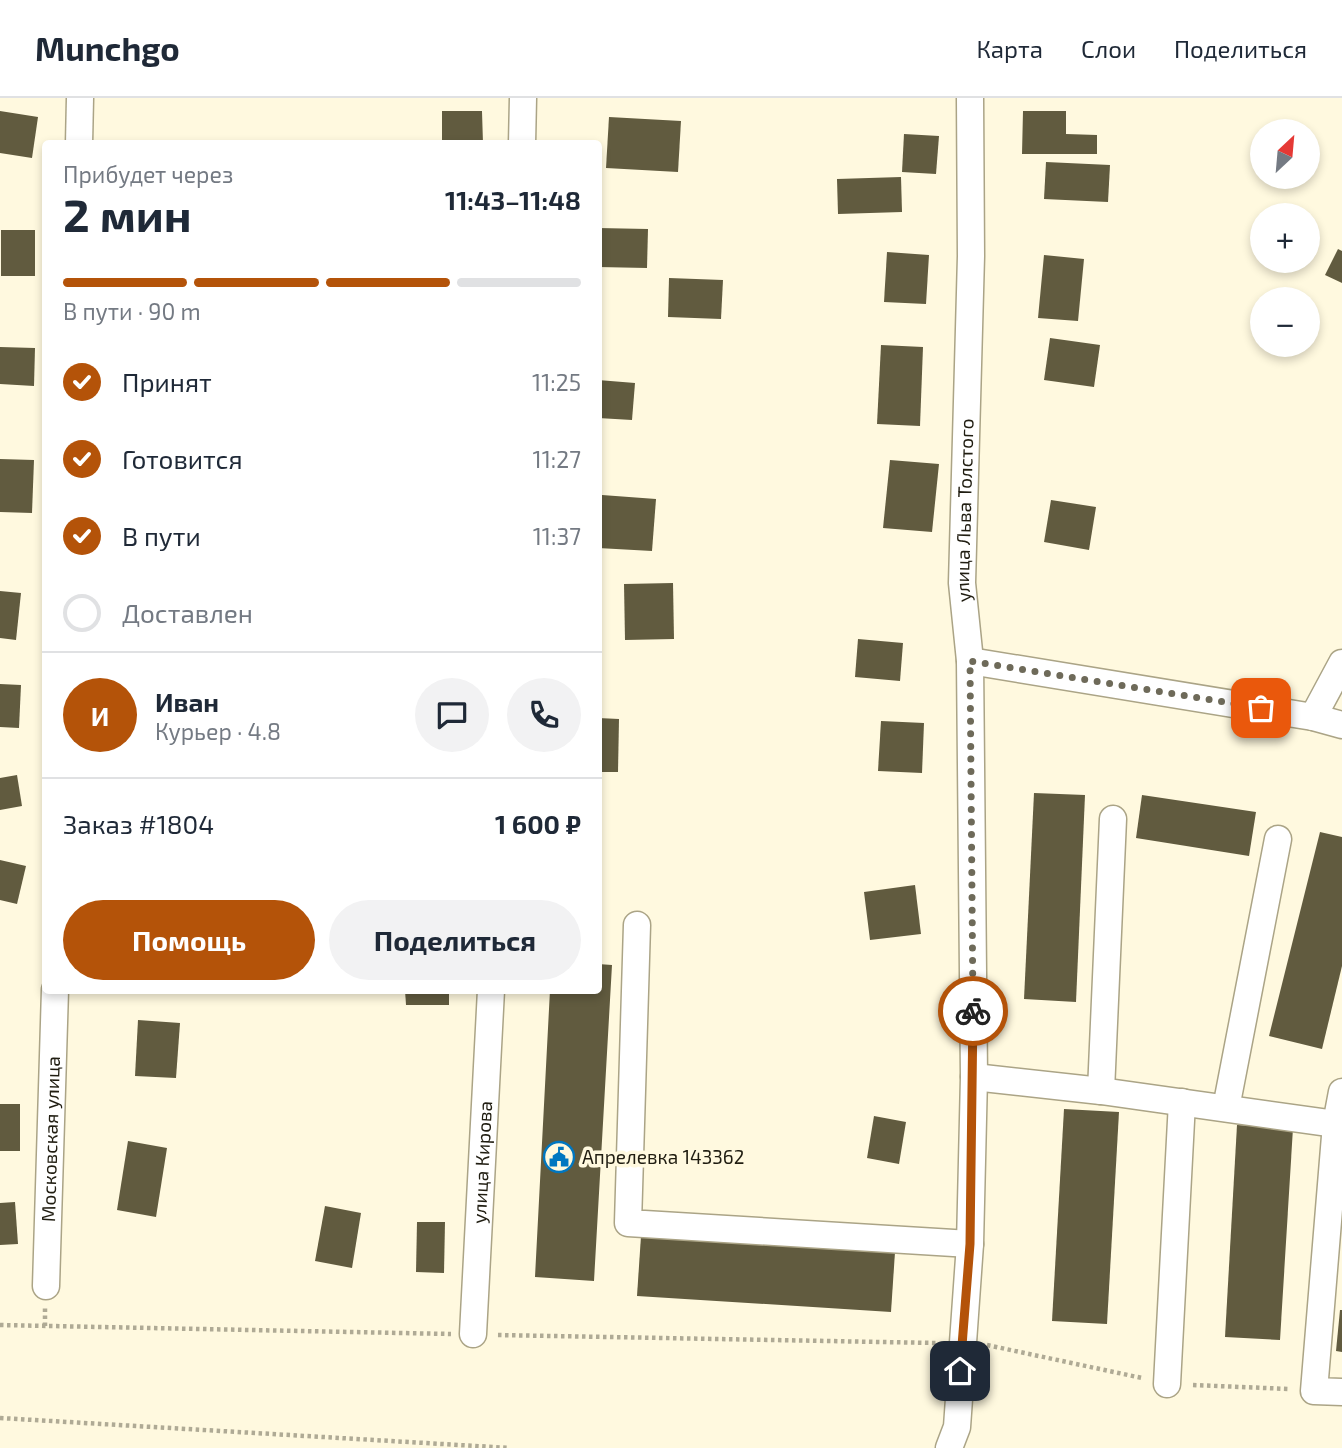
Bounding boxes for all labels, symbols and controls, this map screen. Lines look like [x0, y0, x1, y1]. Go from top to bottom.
text: Munchgo [35, 28, 180, 68]
text: Карта [976, 34, 1043, 63]
text: Слои [1081, 34, 1136, 63]
text: Поделиться [1174, 34, 1307, 63]
north arrow [1250, 119, 1320, 189]
map controls [1250, 119, 1320, 357]
text: Прибудет через [63, 160, 233, 188]
text: 11:43–11:48 [445, 184, 581, 215]
text: 2 мин [63, 186, 192, 241]
button: + [1250, 203, 1320, 273]
button: − [1250, 287, 1320, 357]
text: В пути · 90 m [63, 297, 201, 325]
icon: check [63, 363, 101, 401]
text: Принят [122, 366, 212, 397]
text: 11:25 [532, 368, 581, 396]
street label: улица Льва Толстого [950, 418, 978, 604]
icon: check [63, 440, 101, 478]
text: Готовится [122, 443, 243, 474]
text: 11:27 [533, 445, 581, 473]
icon: check [63, 517, 101, 555]
text: В пути [122, 520, 201, 551]
text: 11:37 [533, 522, 581, 550]
text: Доставлен [122, 597, 253, 628]
button: chat [415, 678, 489, 752]
button: phone [507, 678, 581, 752]
pin [1231, 678, 1291, 738]
text: Иван [155, 686, 219, 717]
icon: bag [1242, 689, 1280, 727]
text: И [91, 700, 109, 731]
text: Курьер · 4.8 [155, 717, 281, 745]
text: Заказ #1804 [63, 808, 214, 839]
text: 1 600 ₽ [495, 808, 581, 839]
button: Помощь [63, 900, 315, 980]
button: Поделиться [329, 900, 581, 980]
courier [938, 976, 1008, 1046]
icon: bike [954, 992, 992, 1030]
street label: Московская улица [36, 1056, 64, 1222]
street label: улица Кирова [467, 1100, 496, 1224]
public building icon: Апрелевка 143362 [542, 1140, 576, 1174]
place label: Апрелевка 143362 [582, 1145, 744, 1168]
pin [930, 1341, 990, 1401]
icon: home [941, 1352, 979, 1390]

